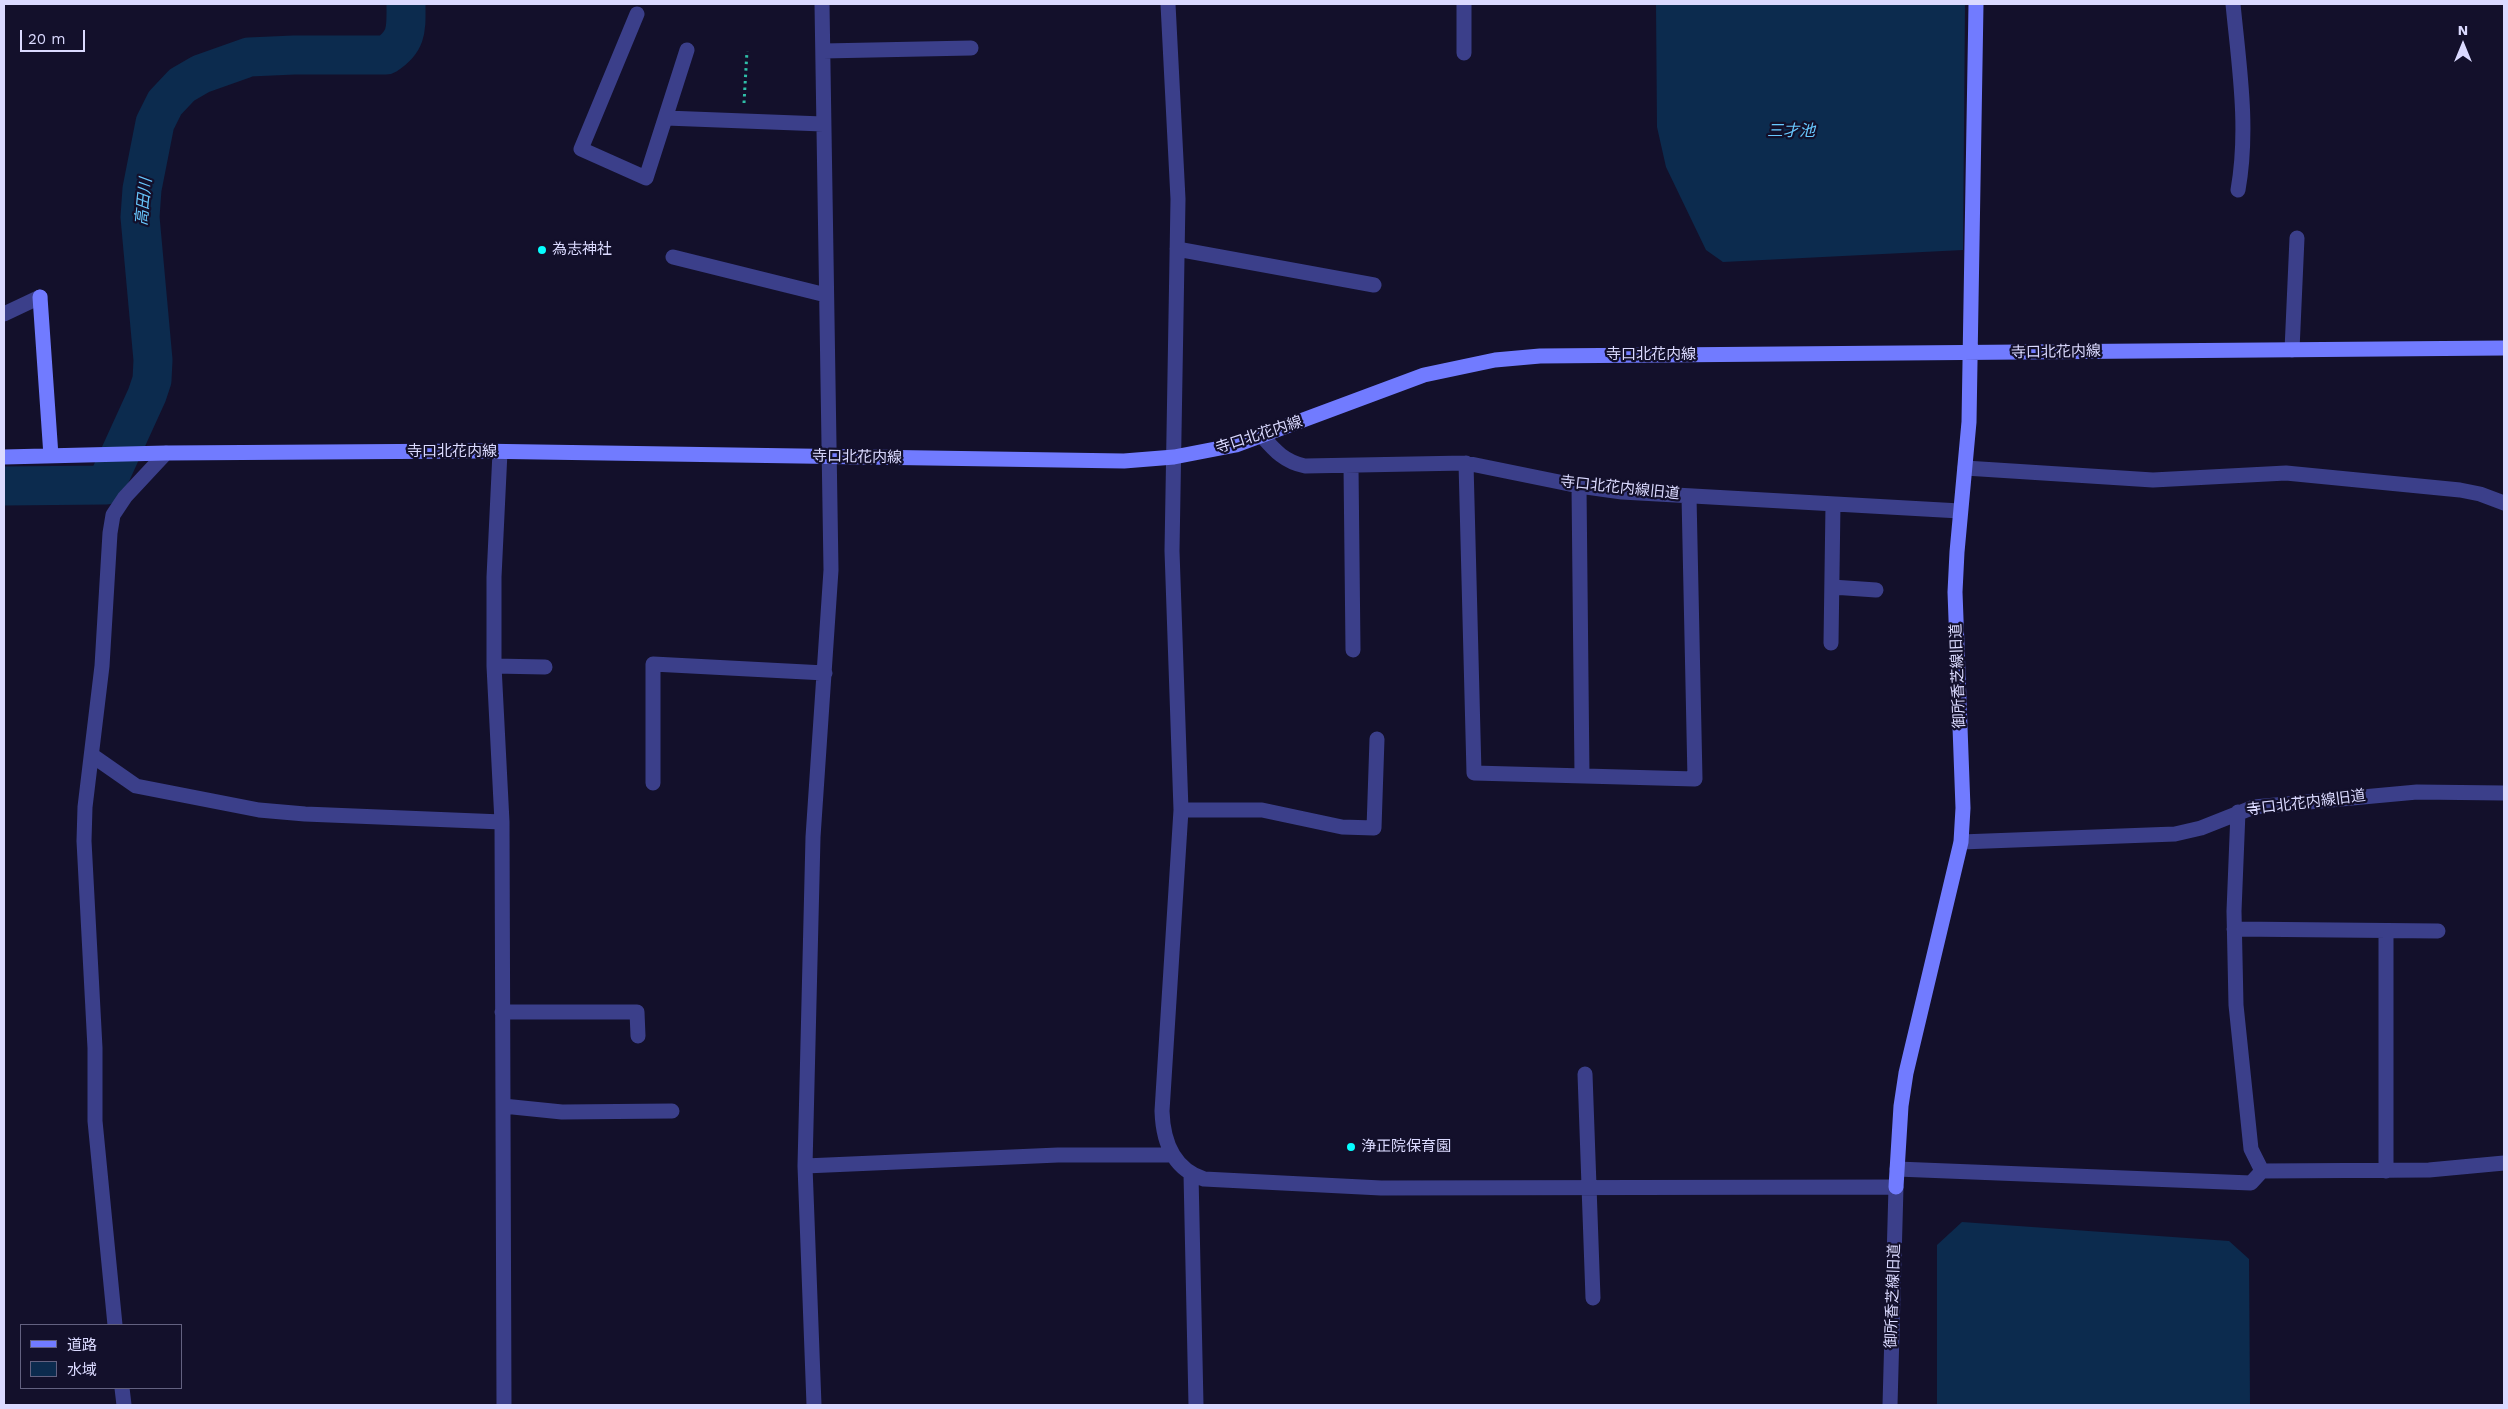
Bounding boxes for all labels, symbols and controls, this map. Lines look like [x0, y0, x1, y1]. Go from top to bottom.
scale bar [22, 20, 88, 52]
north arrow [2438, 20, 2488, 70]
text: N [2458, 22, 2468, 38]
text: 20 m [28, 30, 66, 48]
water label: 三才池 [1767, 121, 1815, 141]
water label: 高田川 [132, 177, 156, 227]
place label: 為志神社 [552, 241, 612, 259]
marker: 為志神社 [536, 244, 548, 256]
street label: 寺口北花内線 [2011, 342, 2101, 362]
street label: 寺口北花内線 [1606, 346, 1696, 364]
street label: 寺口北花内線 [1213, 413, 1305, 457]
street label: 寺口北花内線 [407, 443, 497, 461]
street label: 寺口北花内線 [812, 447, 902, 467]
street label: 寺口北花内線旧道 [1559, 473, 1681, 503]
street label: 御所香芝線旧道 [1947, 623, 1969, 729]
street label: 寺口北花内線旧道 [2245, 787, 2367, 819]
place label: 浄正院保育園 [1361, 1138, 1451, 1156]
marker: 浄正院保育園 [1345, 1141, 1357, 1153]
street label: 御所香芝線旧道 [1882, 1243, 1904, 1349]
legend [20, 1324, 182, 1389]
text: 道路 [67, 1336, 97, 1354]
text: 水域 [67, 1361, 97, 1379]

